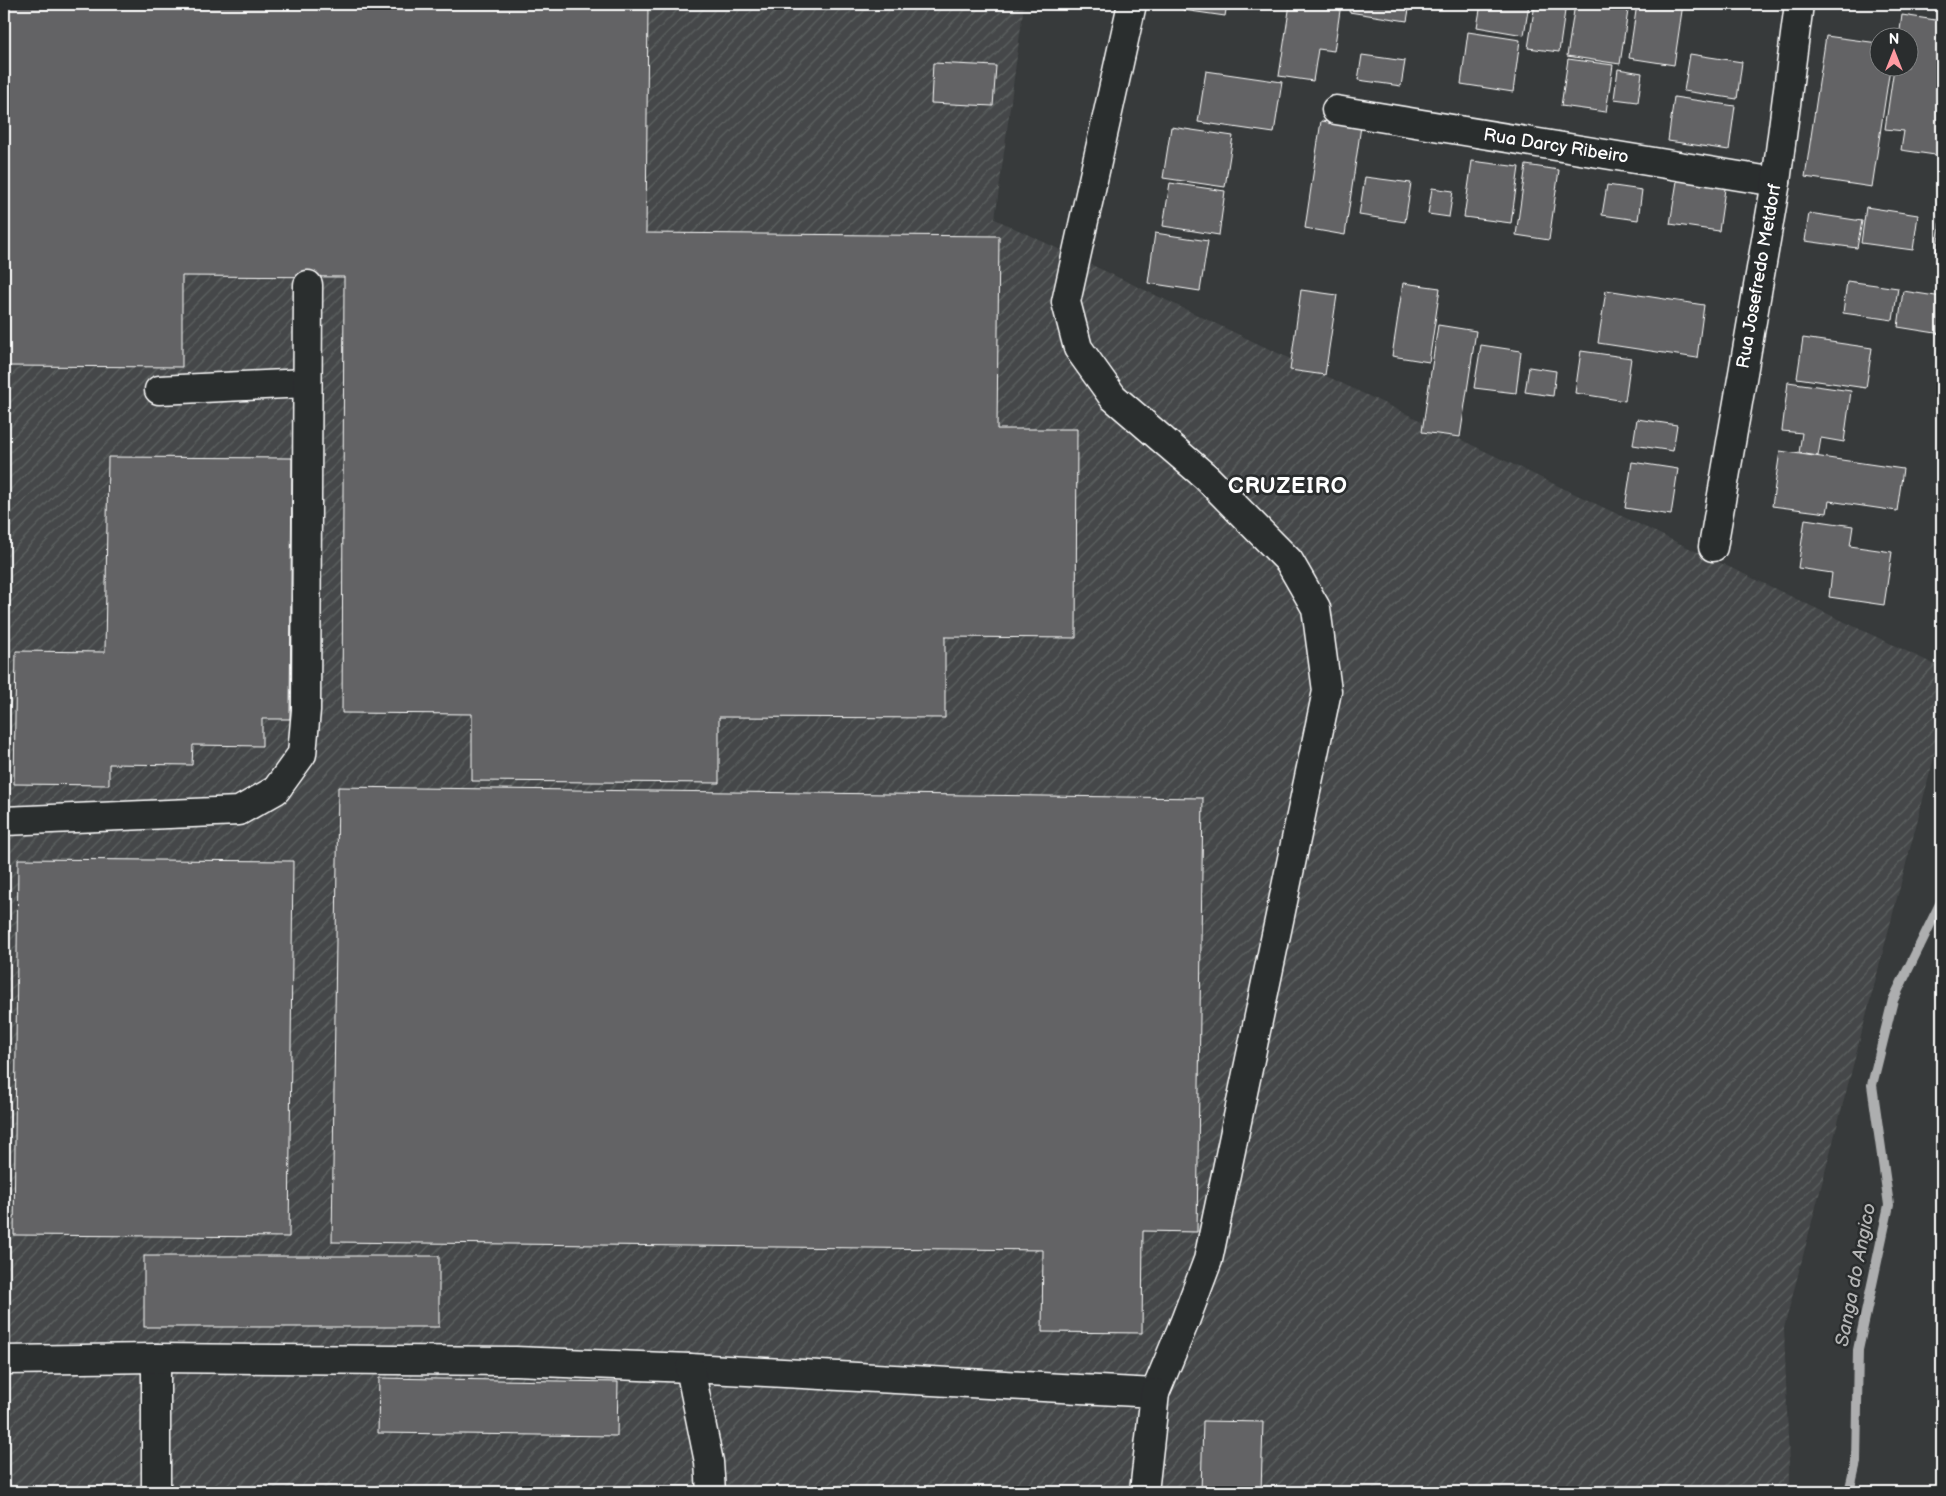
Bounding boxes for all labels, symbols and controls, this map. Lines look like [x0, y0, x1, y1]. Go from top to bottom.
north arrow [1868, 28, 1918, 78]
text: N [1889, 31, 1899, 48]
street label: Rua Darcy Ribeiro [1482, 124, 1630, 168]
street label: Rua Josefredo Metdorf [1732, 182, 1786, 370]
district label: CRUZEIRO [1228, 473, 1348, 500]
water label: Sanga do Angico [1831, 1201, 1881, 1349]

